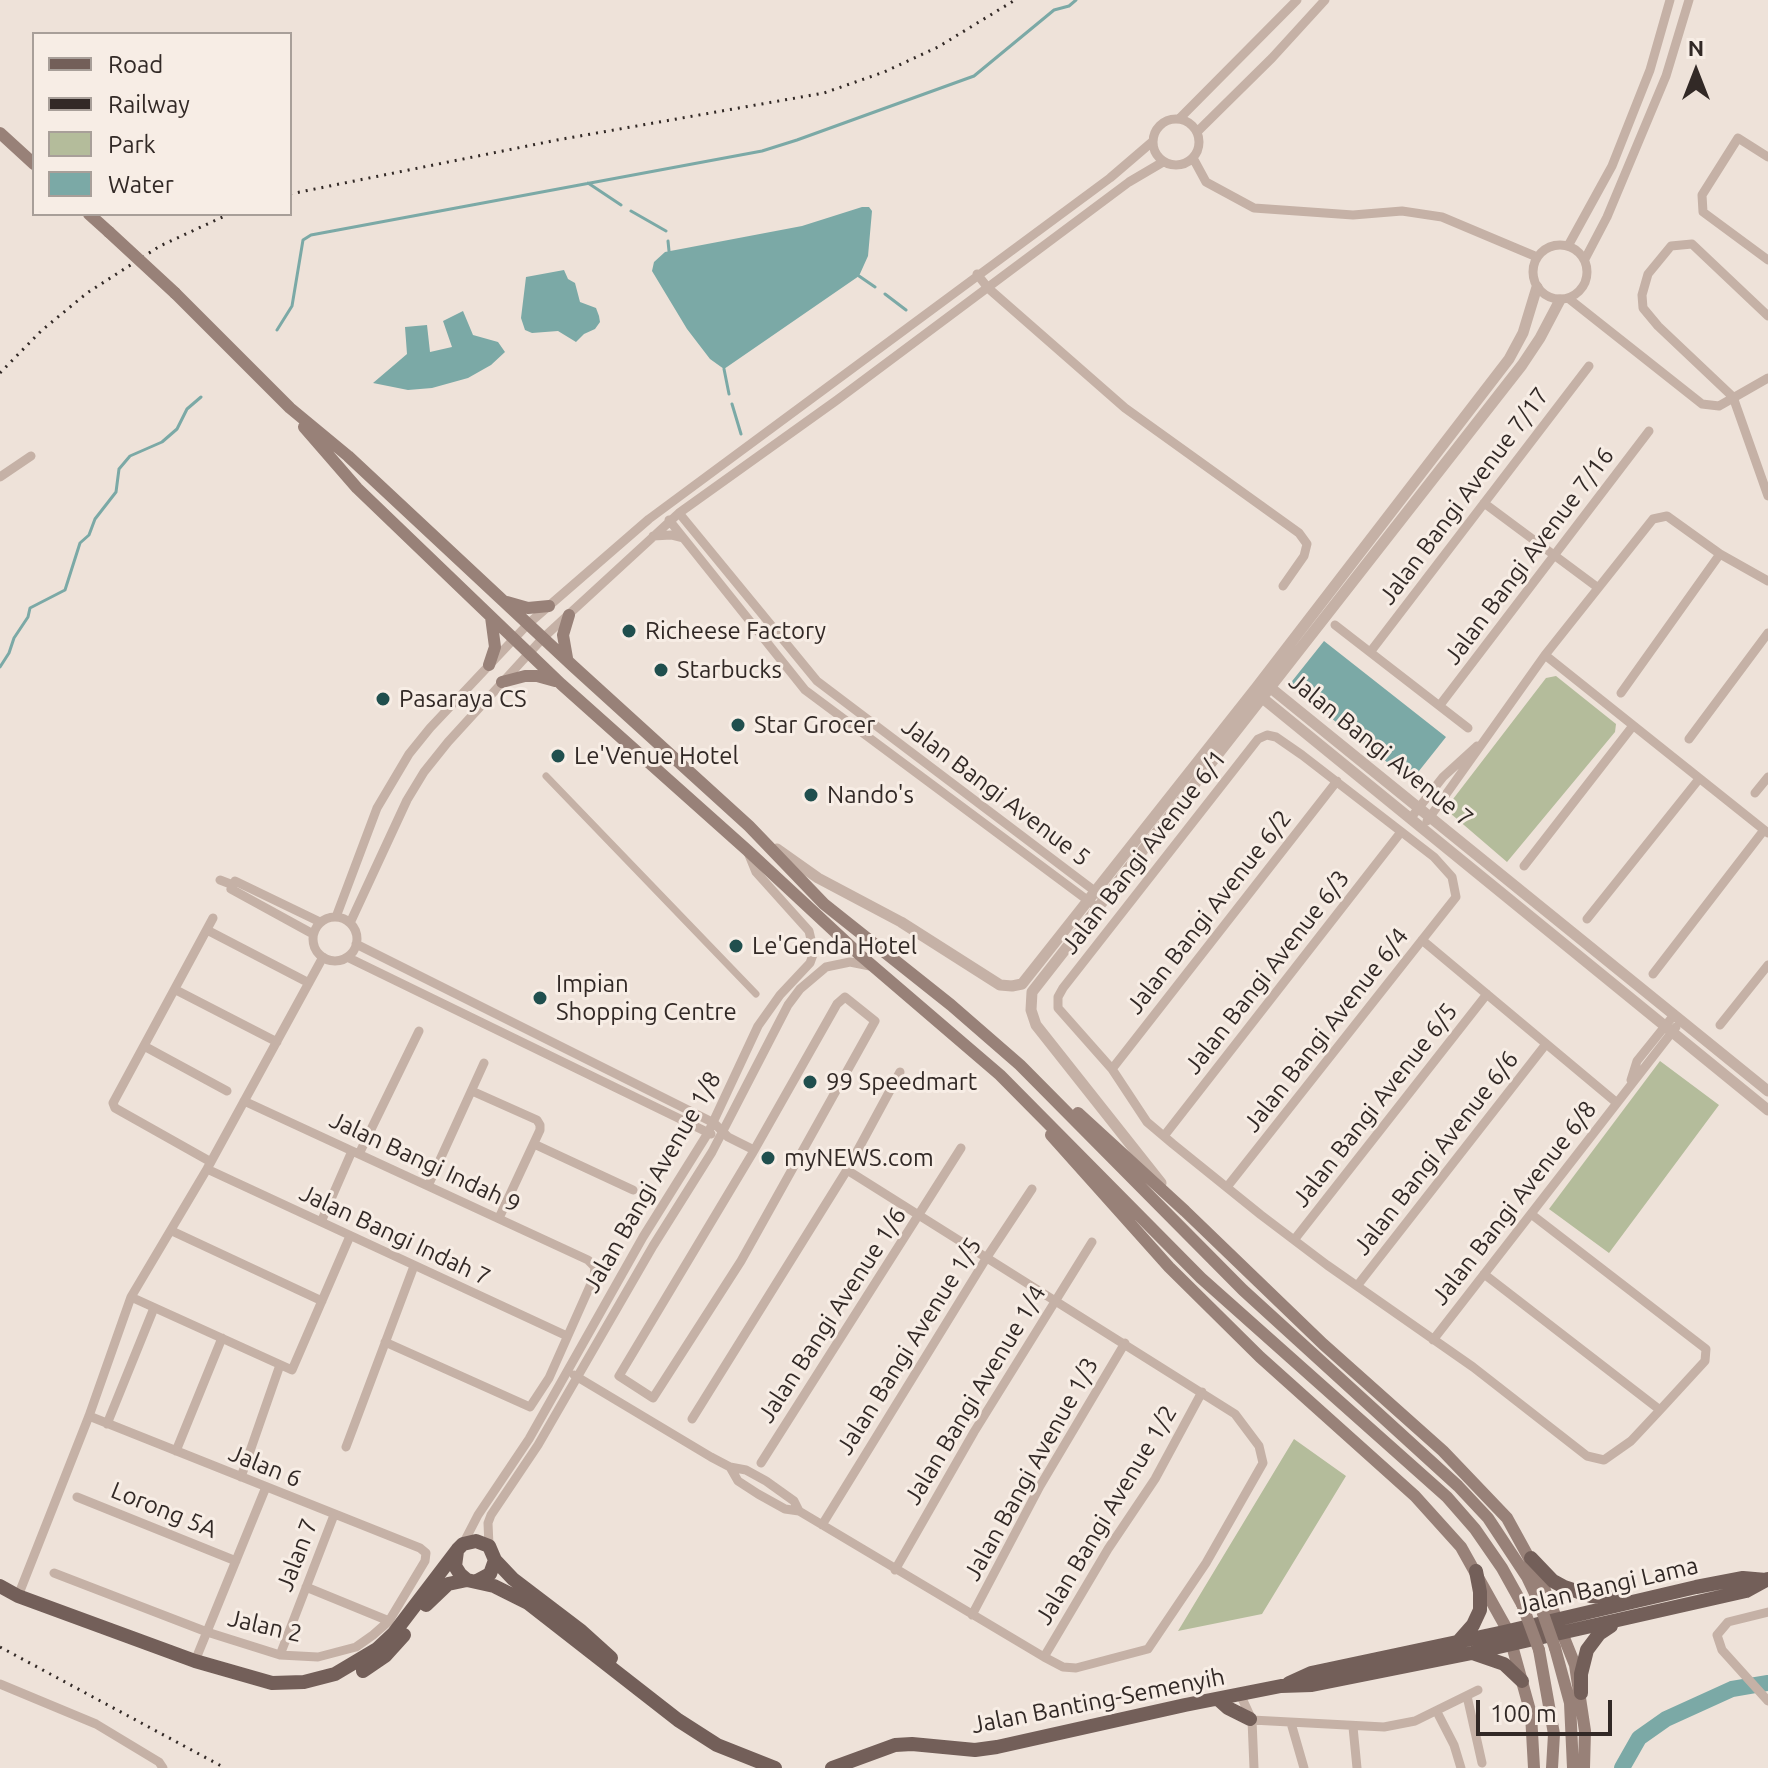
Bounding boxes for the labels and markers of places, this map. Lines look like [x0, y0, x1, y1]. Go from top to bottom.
place label: Richeese Factory [645, 617, 826, 645]
marker: Richeese Factory [620, 622, 638, 640]
place label: Starbucks [677, 656, 782, 684]
marker: Starbucks [652, 661, 670, 679]
place label: Pasaraya CS [399, 685, 527, 713]
marker: Pasaraya CS [374, 690, 392, 708]
place label: Star Grocer [754, 711, 875, 739]
marker: Star Grocer [729, 716, 747, 734]
place label: Le'Venue Hotel [574, 742, 739, 770]
marker: Le'Venue Hotel [549, 747, 567, 765]
place label: Nando's [827, 781, 914, 809]
marker: Nando's [802, 786, 820, 804]
place label: Le'Genda Hotel [752, 932, 917, 960]
marker: Le'Genda Hotel [727, 937, 745, 955]
place label: Impian Shopping Centre [556, 970, 737, 1026]
marker: Impian Shopping Centre [531, 989, 549, 1007]
place label: 99 Speedmart [826, 1068, 977, 1096]
marker: 99 Speedmart [801, 1073, 819, 1091]
place label: myNEWS.com [784, 1144, 934, 1172]
marker: myNEWS.com [759, 1149, 777, 1167]

